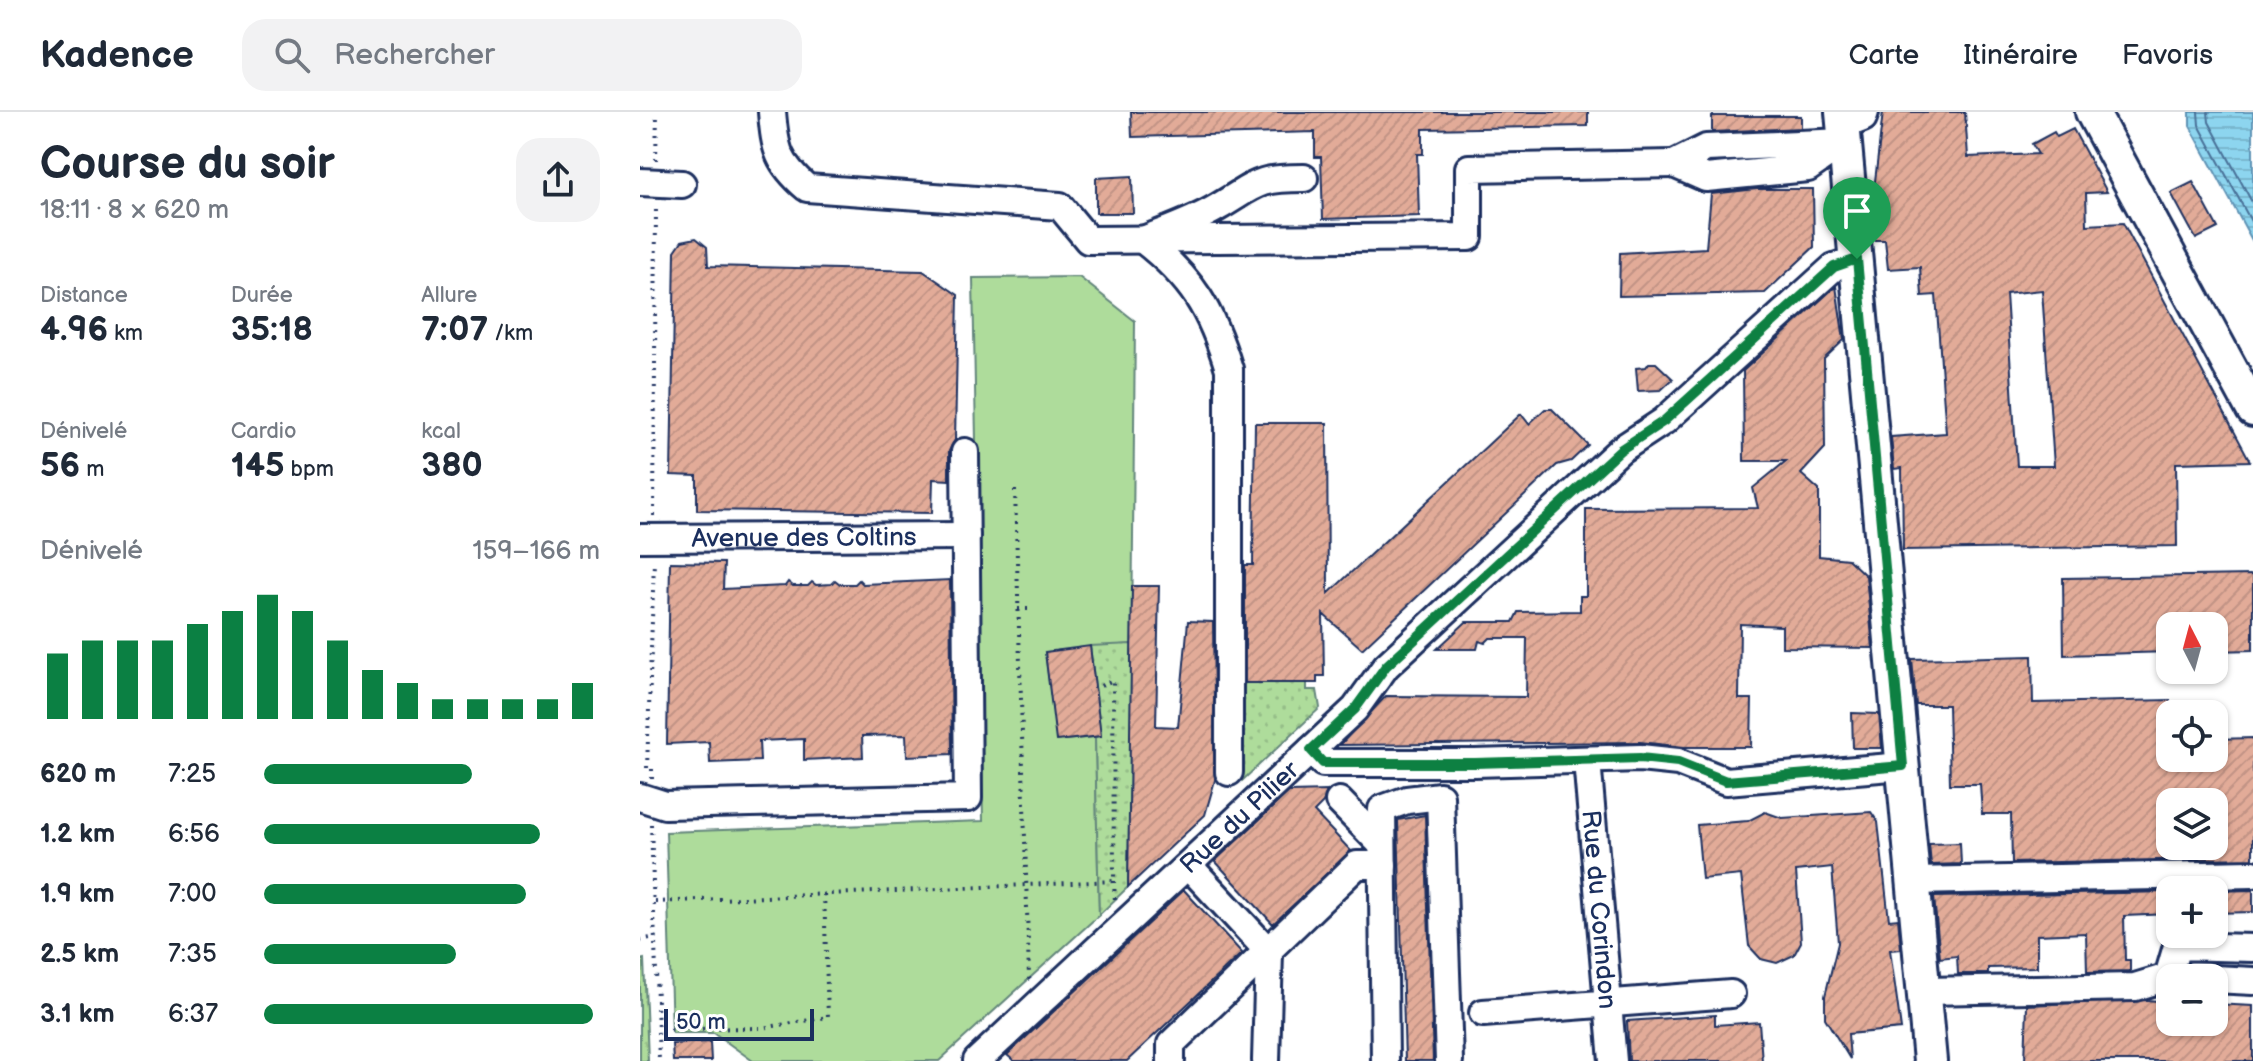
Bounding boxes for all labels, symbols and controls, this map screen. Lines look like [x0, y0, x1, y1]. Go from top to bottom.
search box [242, 19, 802, 91]
text: Kadence [40, 33, 194, 78]
icon: search [270, 33, 314, 77]
text: Rechercher [334, 37, 495, 73]
text: Carte [1849, 39, 1919, 72]
text: Itinéraire [1963, 39, 2078, 72]
text: Favoris [2122, 39, 2213, 72]
text: Course du soir [40, 138, 335, 191]
button: share [516, 138, 600, 222]
pin [1823, 177, 1891, 259]
icon: arrive [1835, 189, 1879, 233]
text: 18:11 · 8 × 620 m [40, 195, 229, 226]
text: Distance [40, 282, 128, 309]
text: Durée [231, 282, 293, 309]
text: Allure [421, 282, 477, 309]
text: 4.96 [40, 309, 108, 350]
text: 35:18 [231, 309, 313, 350]
text: 7:07 [421, 309, 488, 350]
text: km [108, 320, 143, 347]
text: /km [488, 320, 533, 347]
text: Dénivelé [40, 418, 127, 445]
text: Cardio [231, 418, 297, 445]
text: kcal [421, 418, 461, 445]
text: 56 [40, 445, 80, 486]
text: 145 [231, 445, 285, 486]
text: 380 [421, 445, 483, 486]
text: m [80, 456, 104, 483]
text: bpm [285, 456, 334, 483]
street label: Avenue des Coltins [691, 522, 917, 555]
text: Dénivelé [40, 536, 143, 567]
text: 159–166 m [473, 536, 600, 567]
north arrow [2156, 612, 2228, 684]
map controls [2156, 612, 2228, 1036]
button: locate [2156, 700, 2228, 772]
street label: Rue du Pilier [1174, 755, 1306, 881]
text: 620 m [40, 759, 116, 790]
text: 7:25 [168, 759, 216, 790]
button: layers [2156, 788, 2228, 860]
street label: Rue du Corindon [1574, 809, 1622, 1010]
text: 1.2 km [40, 819, 115, 850]
text: 6:56 [168, 819, 220, 850]
button: + [2156, 876, 2228, 948]
text: 1.9 km [40, 879, 115, 910]
text: 7:00 [168, 879, 217, 910]
text: 2.5 km [40, 939, 119, 970]
text: 7:35 [168, 939, 217, 970]
button: − [2156, 964, 2228, 1036]
text: 3.1 km [40, 999, 115, 1030]
text: 6:37 [168, 999, 218, 1030]
scale bar [664, 1005, 814, 1041]
text: 50 m [676, 1009, 726, 1036]

